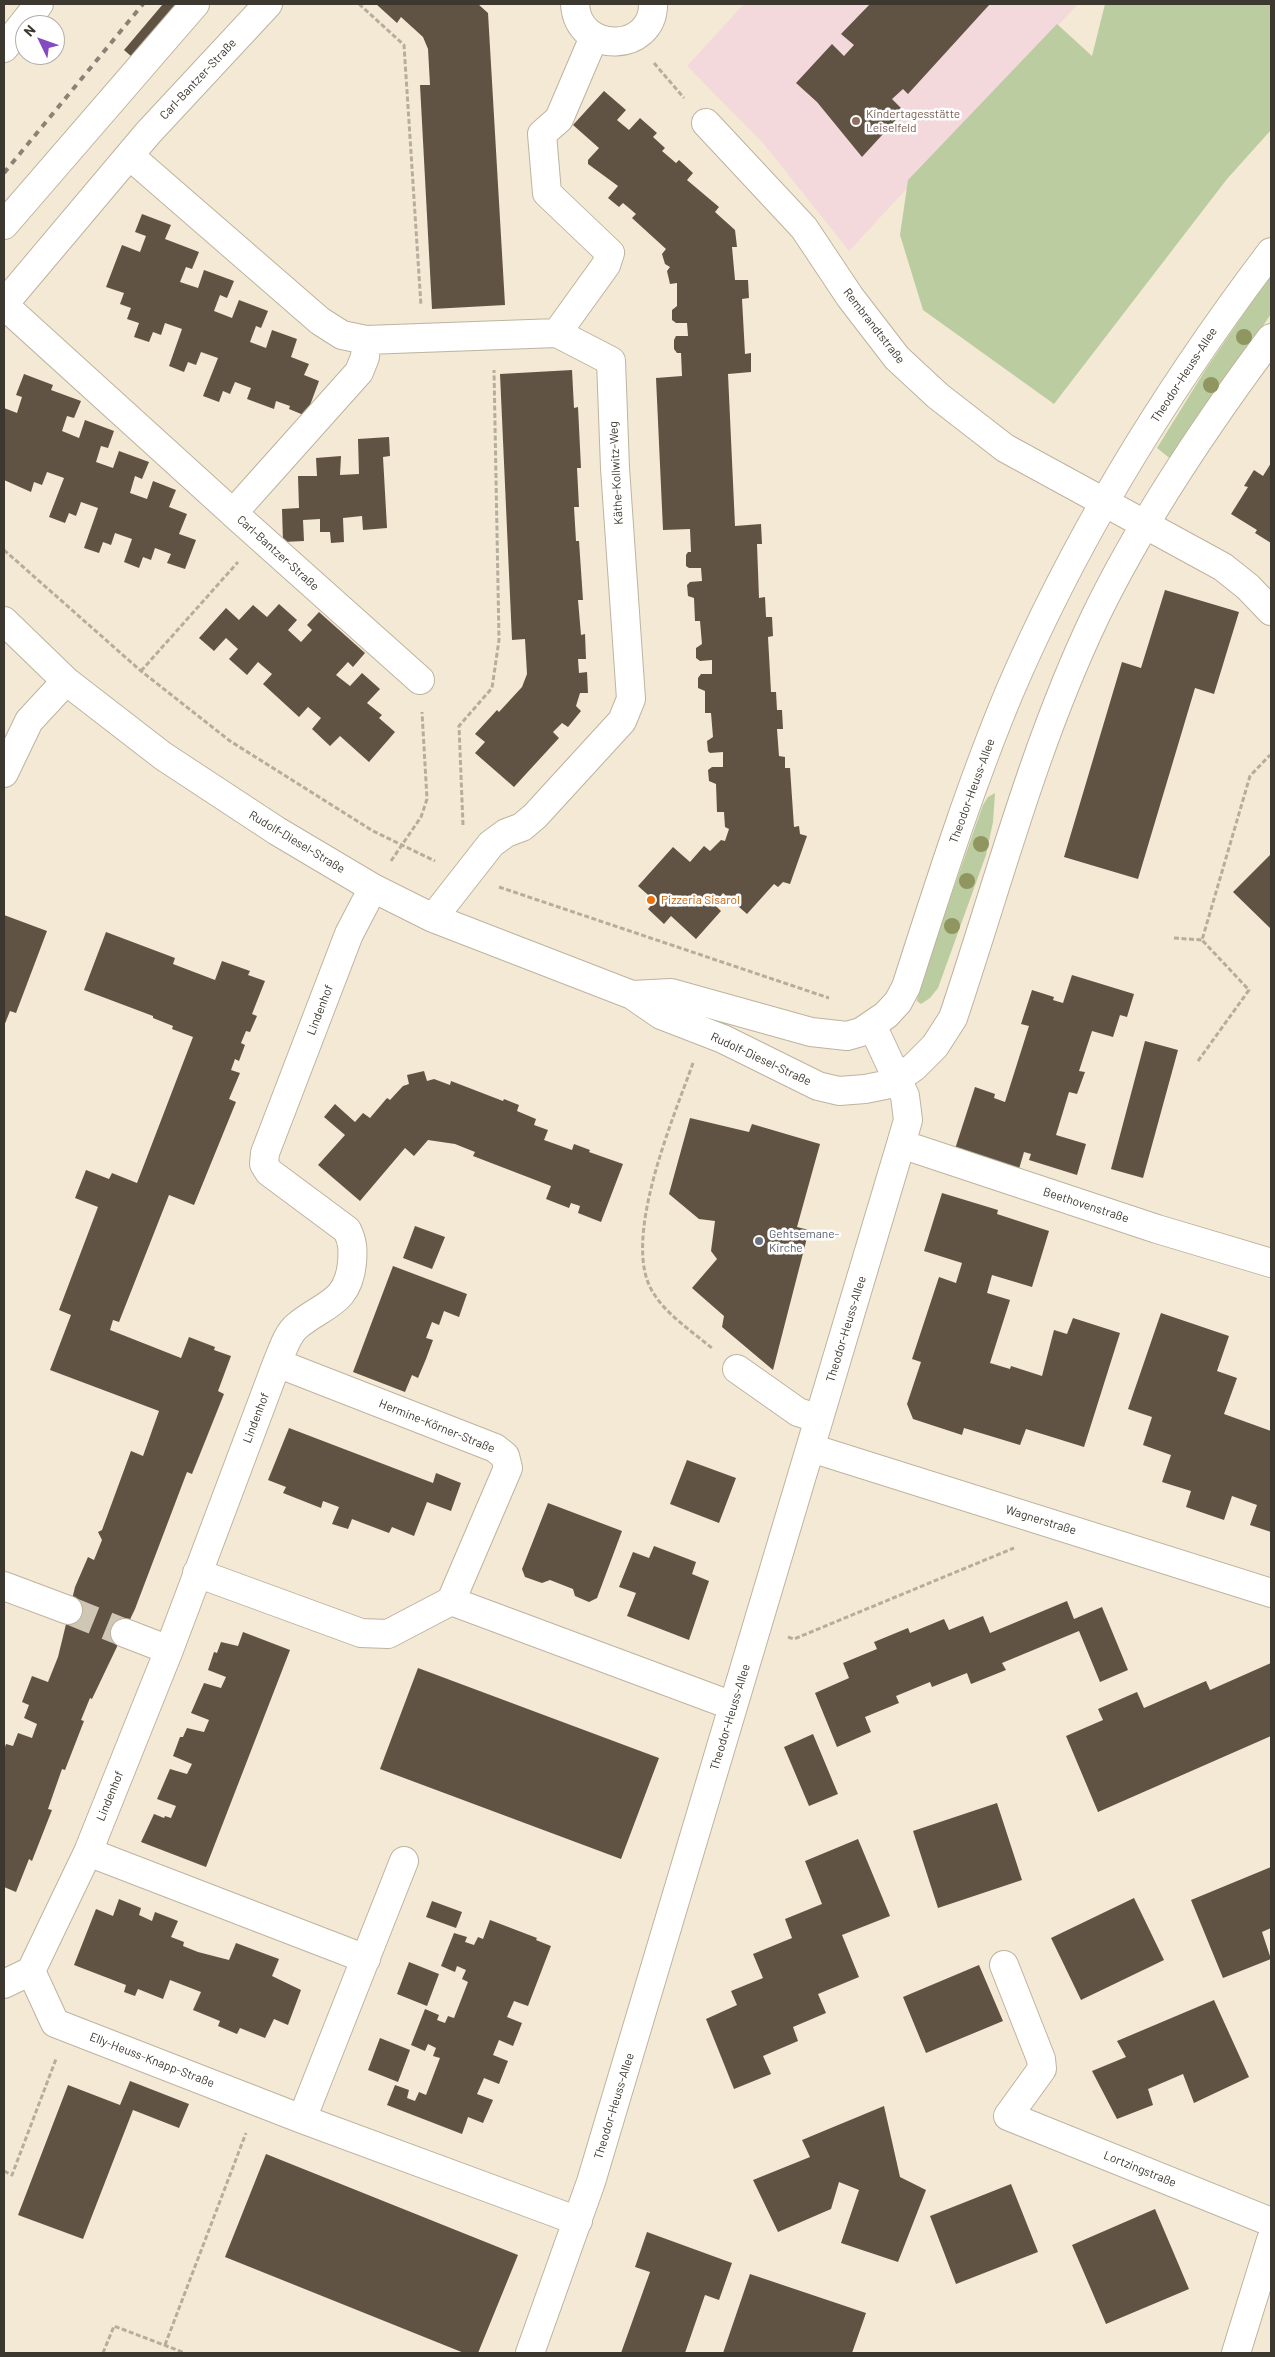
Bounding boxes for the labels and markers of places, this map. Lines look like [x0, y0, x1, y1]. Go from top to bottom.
place label: Kindertagesstätte Leiselfeld [866, 107, 960, 135]
marker: Kindertagesstätte Leiselfeld [850, 115, 862, 127]
place label: Pizzeria Sisarol [661, 893, 740, 907]
marker: Pizzeria Sisarol [645, 894, 657, 906]
place label: Gehtsemane- Kirche [769, 1227, 839, 1255]
marker: Gehtsemane- Kirche [753, 1235, 765, 1247]

